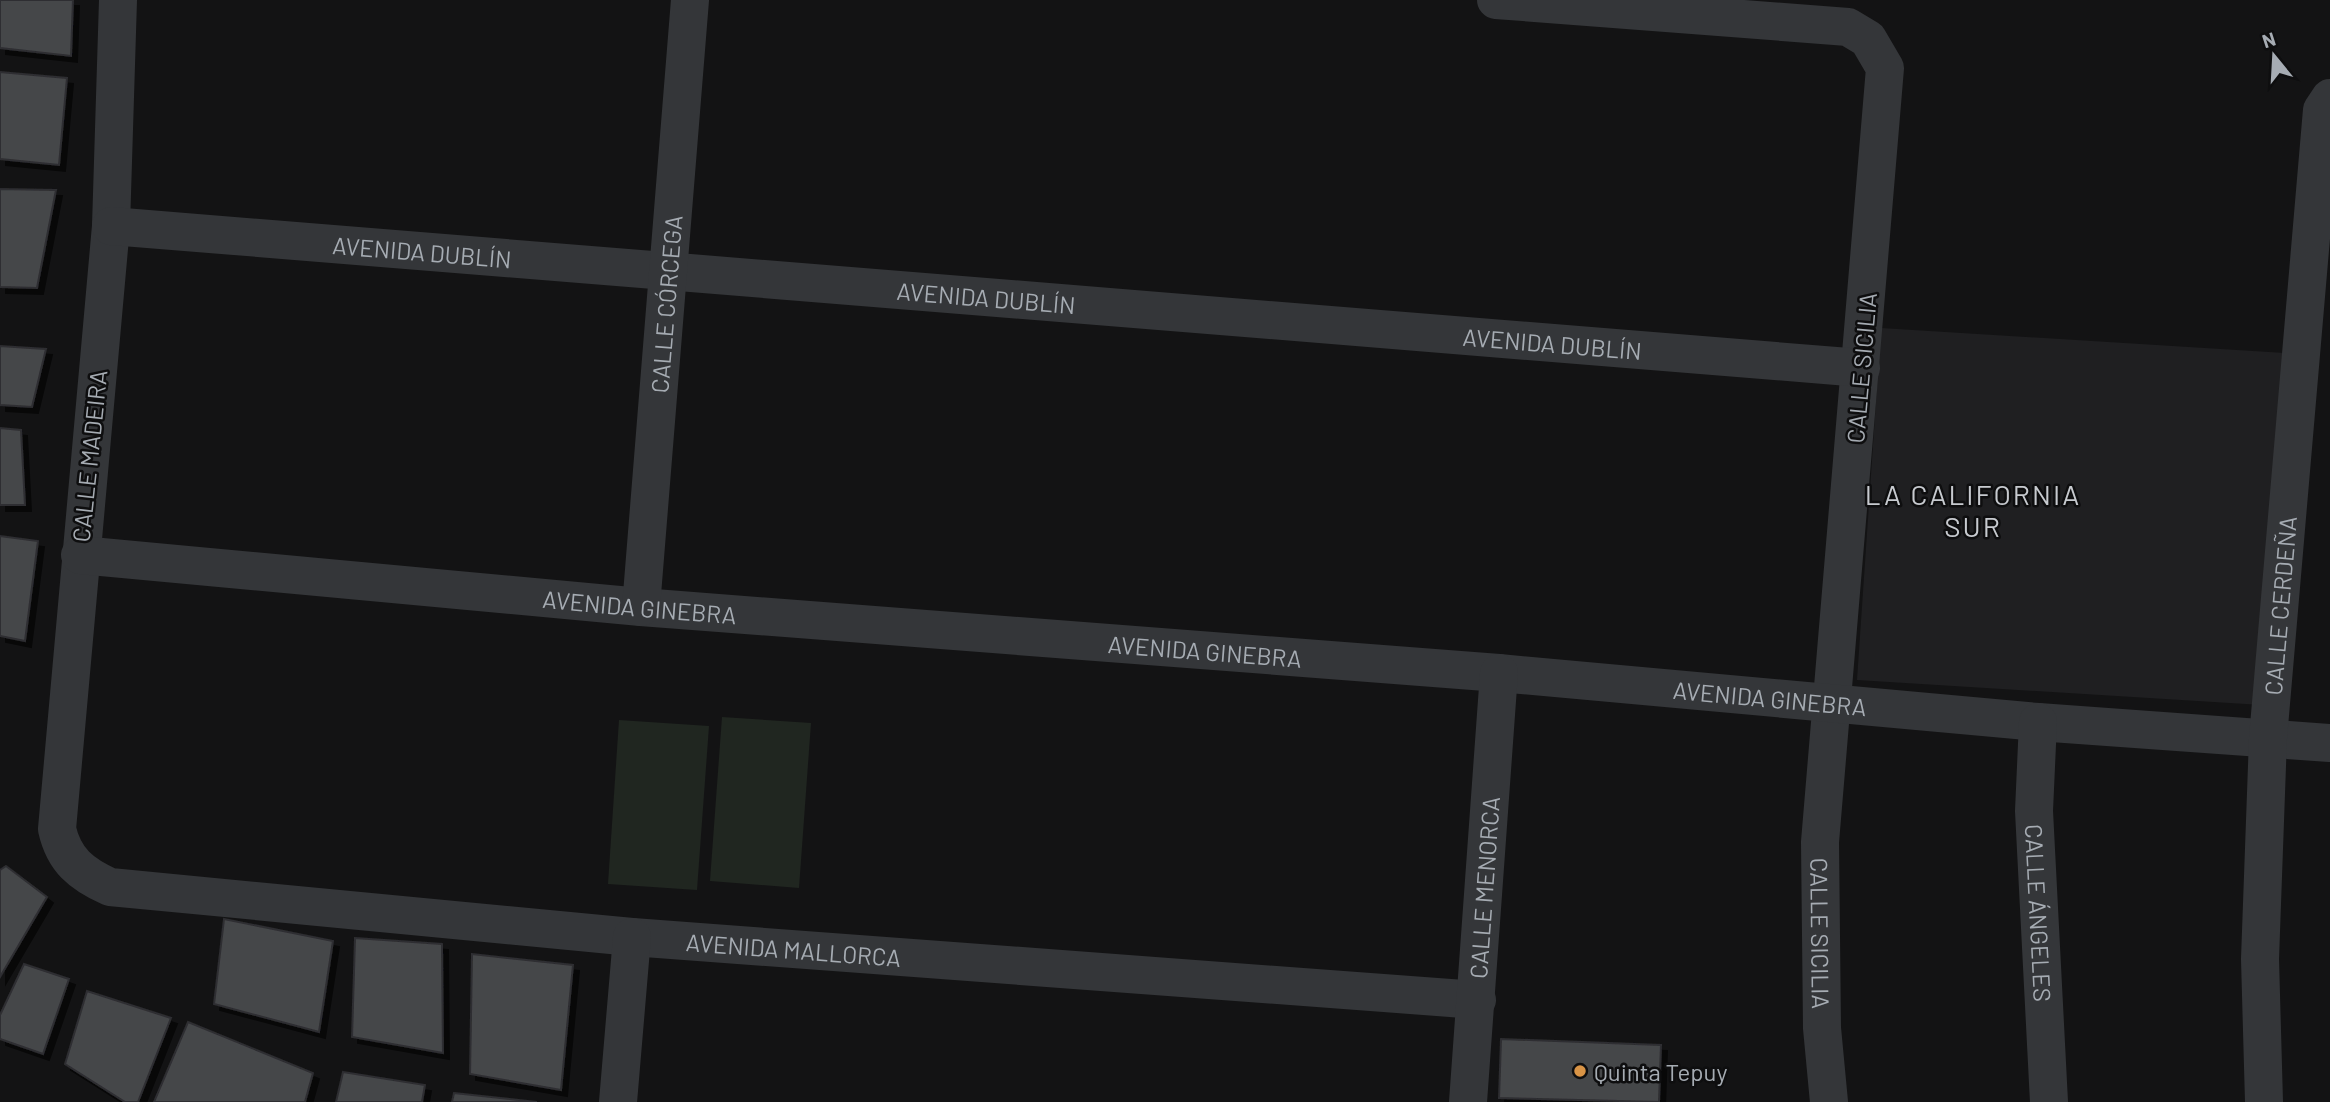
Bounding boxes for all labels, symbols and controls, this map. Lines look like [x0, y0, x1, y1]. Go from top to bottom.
north arrow [2239, 21, 2309, 91]
text: N [2259, 26, 2278, 52]
street label: CALLE CÓRCEGA [644, 214, 687, 394]
street label: AVENIDA DUBLÍN [331, 230, 513, 273]
street label: AVENIDA DUBLÍN [896, 275, 1077, 319]
street label: CALLE SICILIA [1840, 291, 1882, 445]
street label: AVENIDA DUBLÍN [1462, 321, 1643, 365]
street label: CALLE MADEIRA [66, 368, 112, 544]
district label: LA CALIFORNIA SUR [1865, 477, 2081, 543]
street label: CALLE CERDEÑA [2257, 515, 2302, 696]
street label: AVENIDA GINEBRA [541, 583, 738, 629]
street label: AVENIDA GINEBRA [1107, 628, 1303, 672]
street label: AVENIDA GINEBRA [1672, 674, 1868, 721]
street label: CALLE MENORCA [1462, 796, 1505, 980]
street label: CALLE ÁNGELES [2020, 823, 2058, 1002]
street label: CALLE SICILIA [1806, 858, 1836, 1009]
street label: AVENIDA MALLORCA [685, 927, 902, 972]
place label: Quinta Tepuy [1594, 1057, 1728, 1086]
marker: Quinta Tepuy [1572, 1063, 1588, 1079]

